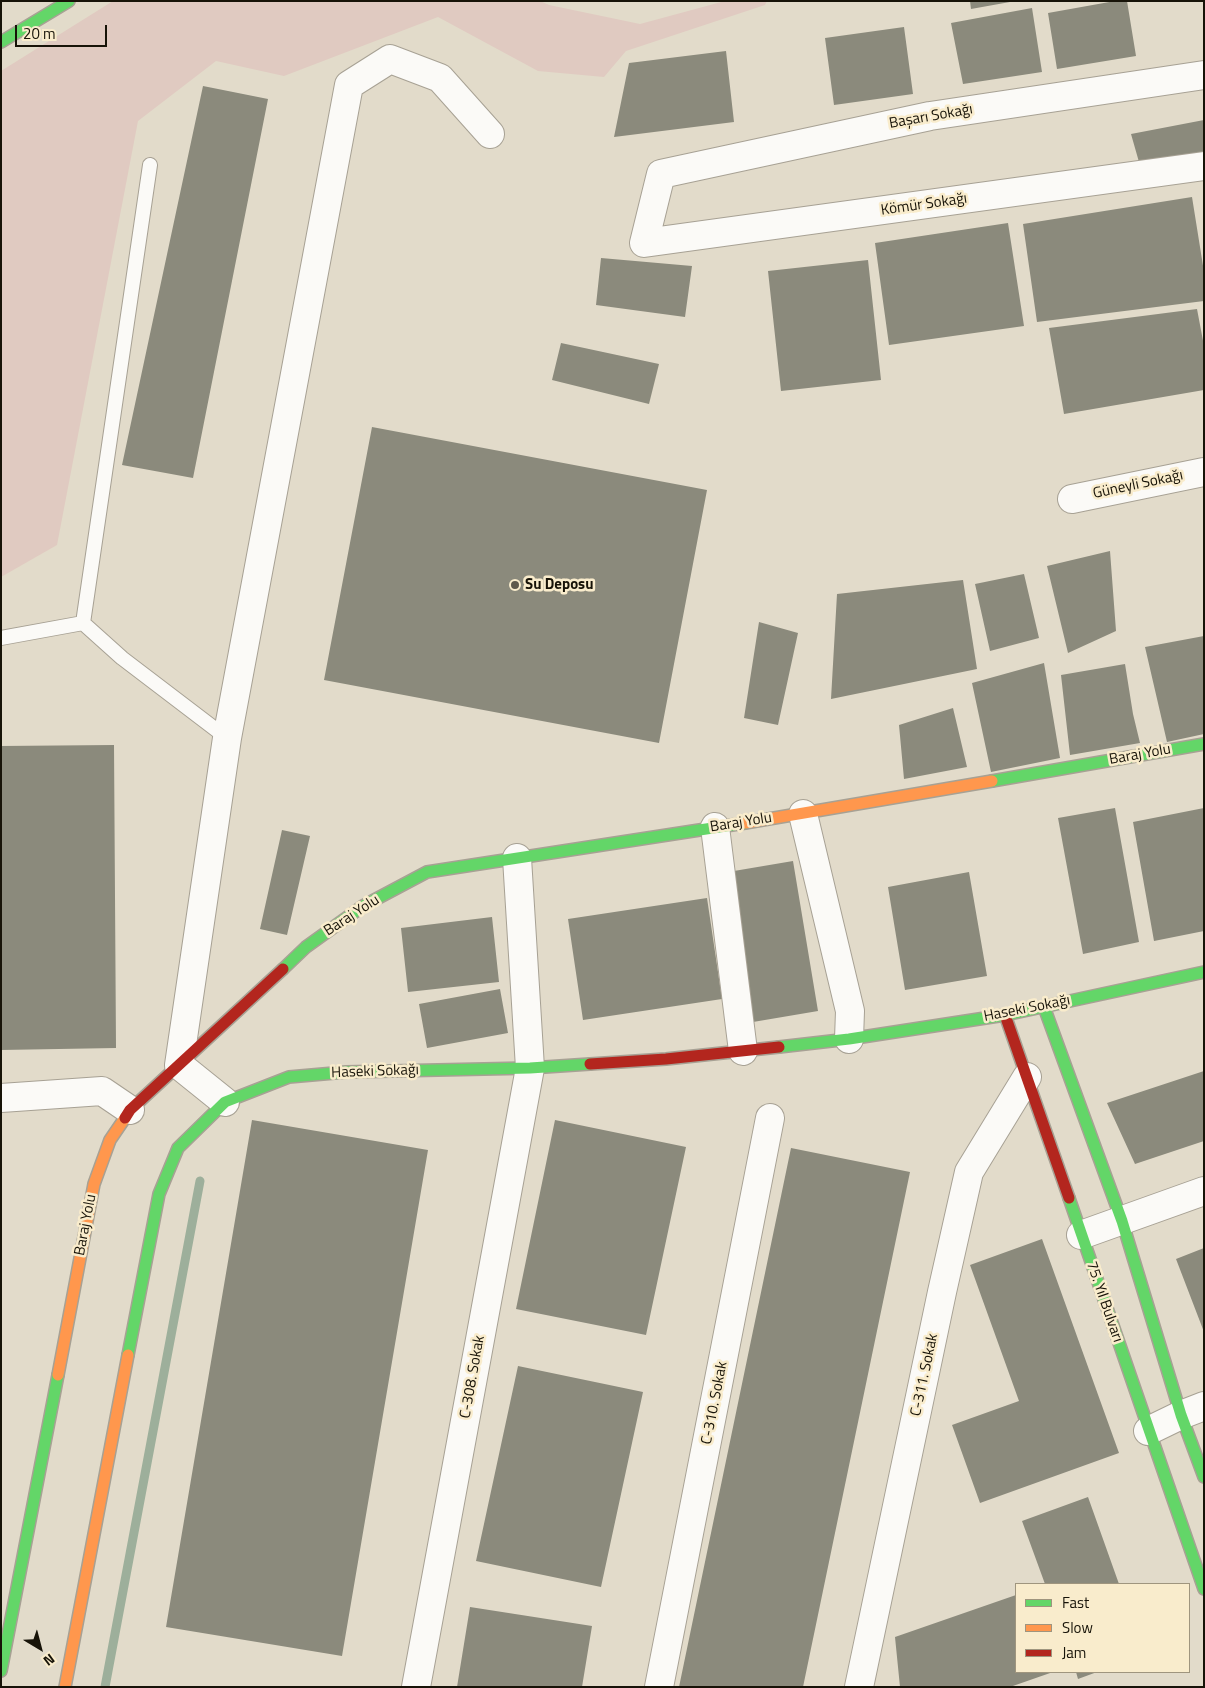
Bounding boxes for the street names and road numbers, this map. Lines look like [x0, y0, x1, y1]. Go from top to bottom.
street label: Başarı Sokağı [888, 101, 974, 133]
street label: Kömür Sokağı [880, 190, 968, 220]
street label: Güneyli Sokağı [1091, 467, 1185, 503]
street label: Baraj Yolu [1108, 741, 1172, 769]
street label: Baraj Yolu [709, 809, 773, 837]
street label: Baraj Yolu [321, 891, 383, 941]
street label: Haseki Sokağı [982, 992, 1072, 1026]
street label: Haseki Sokağı [331, 1061, 419, 1083]
street label: Baraj Yolu [71, 1193, 101, 1257]
street label: 75. Yıl Bulvarı [1082, 1259, 1126, 1345]
street label: C-311. Sokak [907, 1332, 943, 1418]
street label: C-308. Sokak [457, 1334, 489, 1420]
street label: C-310. Sokak [698, 1360, 732, 1446]

